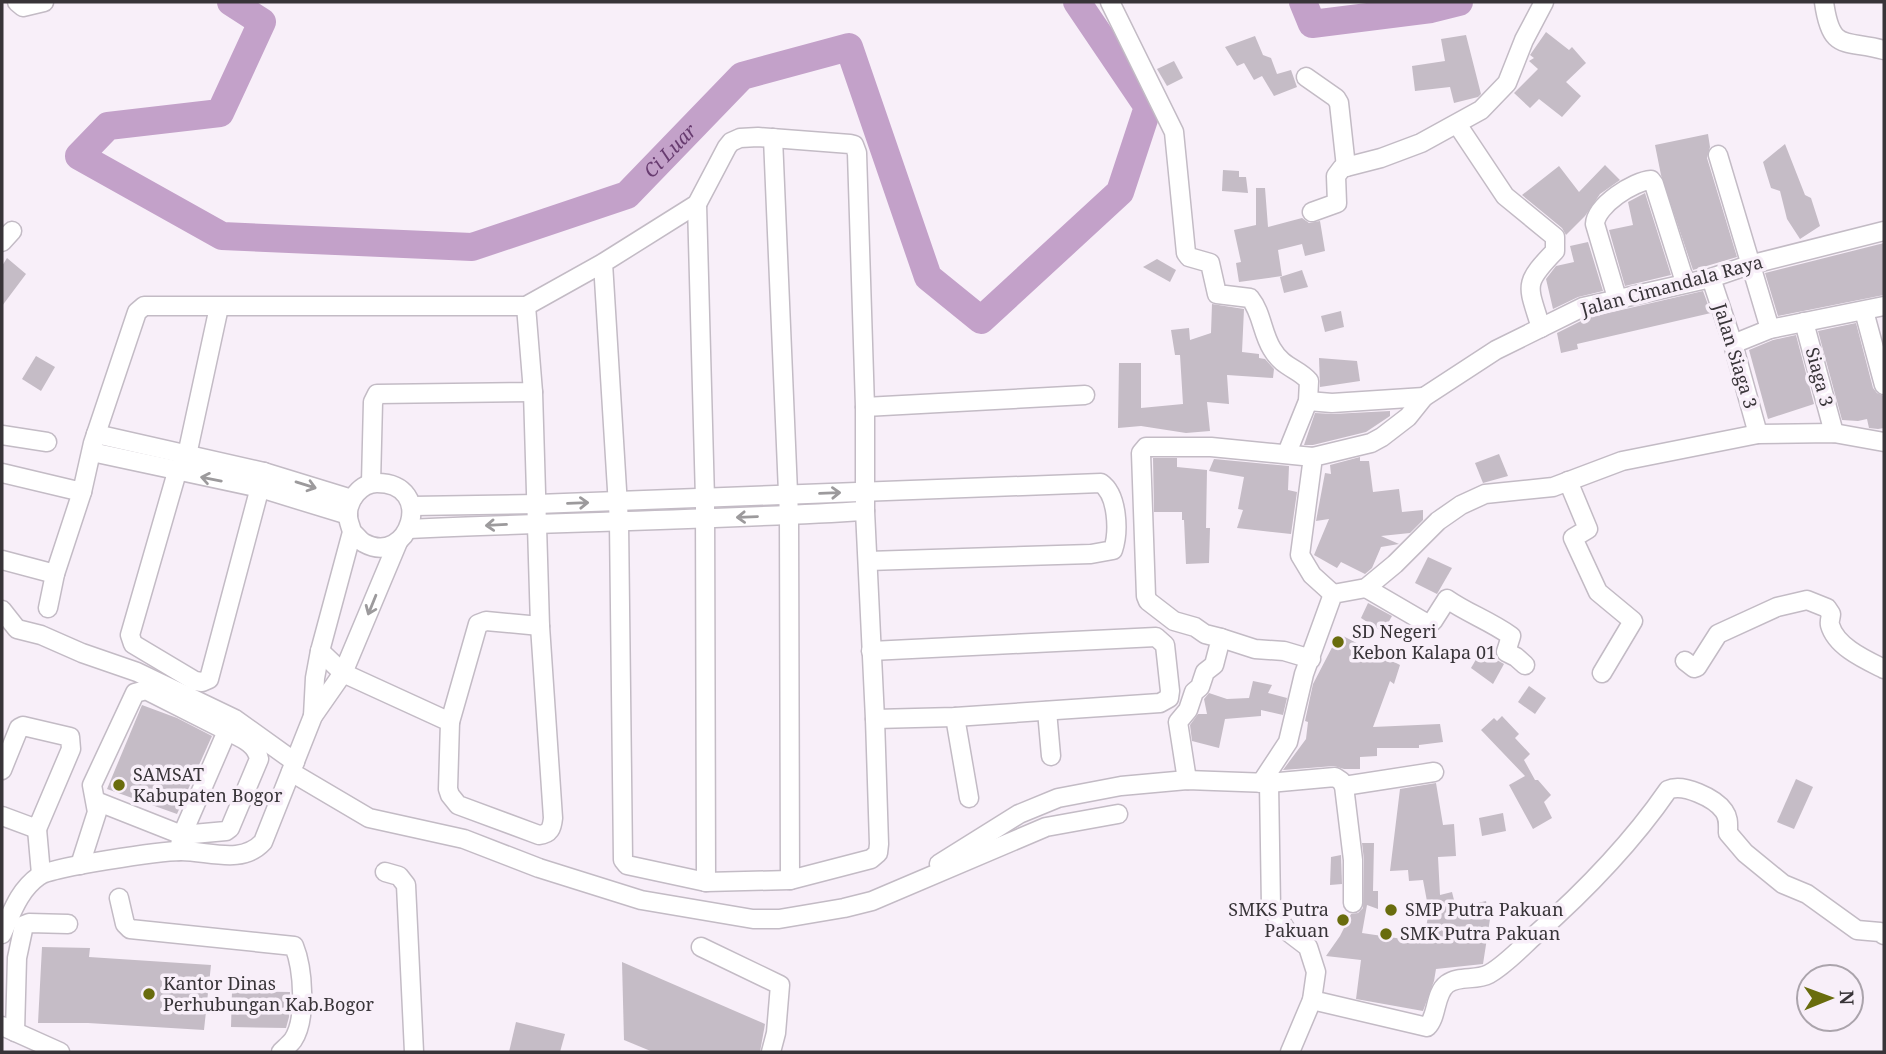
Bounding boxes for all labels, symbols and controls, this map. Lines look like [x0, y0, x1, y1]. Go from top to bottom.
water label: Ci Luar [638, 118, 702, 183]
street label: Jalan Cimandala Raya [1577, 249, 1765, 321]
street label: Jalan Siaga 3 [1708, 299, 1763, 411]
street label: Siaga 3 [1801, 345, 1839, 409]
one-way arrow [200, 471, 223, 485]
one-way arrow [294, 479, 316, 492]
one-way arrow [818, 487, 841, 500]
one-way arrow [566, 496, 589, 510]
one-way arrow [736, 510, 759, 523]
one-way arrow [484, 518, 507, 531]
one-way arrow [365, 594, 378, 616]
place label: SD Negeri Kebon Kalapa 01 [1352, 619, 1496, 664]
marker: SD Negeri Kebon Kalapa 01 [1330, 634, 1346, 650]
place label: SAMSAT Kabupaten Bogor [133, 762, 283, 807]
marker: SAMSAT Kabupaten Bogor [111, 777, 127, 793]
place label: SMKS Putra Pakuan [1228, 897, 1329, 942]
place label: SMP Putra Pakuan [1405, 897, 1564, 921]
marker: SMP Putra Pakuan [1383, 902, 1399, 918]
marker: SMKS Putra Pakuan [1335, 912, 1351, 928]
place label: SMK Putra Pakuan [1400, 921, 1561, 945]
marker: SMK Putra Pakuan [1378, 926, 1394, 942]
north arrow [1795, 963, 1865, 1033]
place label: Kantor Dinas Perhubungan Kab.Bogor [163, 971, 375, 1016]
marker: Kantor Dinas Perhubungan Kab.Bogor [141, 986, 157, 1002]
text: N [1834, 990, 1860, 1005]

